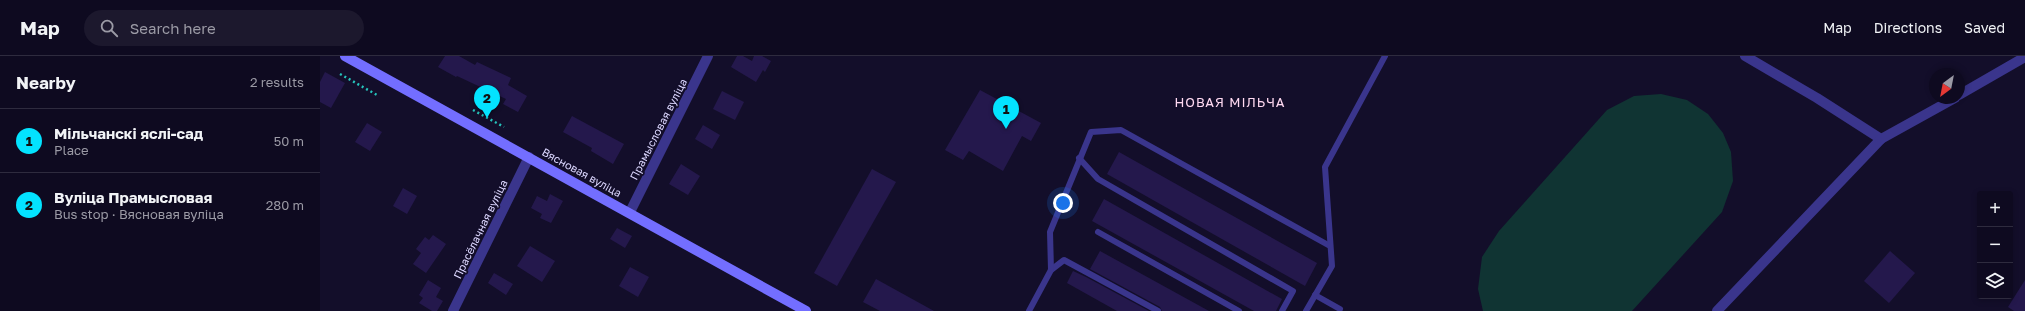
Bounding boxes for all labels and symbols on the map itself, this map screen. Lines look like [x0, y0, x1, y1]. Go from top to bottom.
north arrow [1929, 68, 1965, 104]
street label: Прамысловая вуліца [627, 76, 689, 182]
pin: 2 [474, 85, 500, 118]
district label: НОВАЯ МІЛЬЧА [1174, 94, 1286, 110]
pin: 1 [993, 96, 1019, 129]
street label: Вясновая вуліца [540, 145, 624, 199]
street label: Прасёлачная вуліца [450, 177, 510, 281]
your location [1053, 193, 1073, 213]

